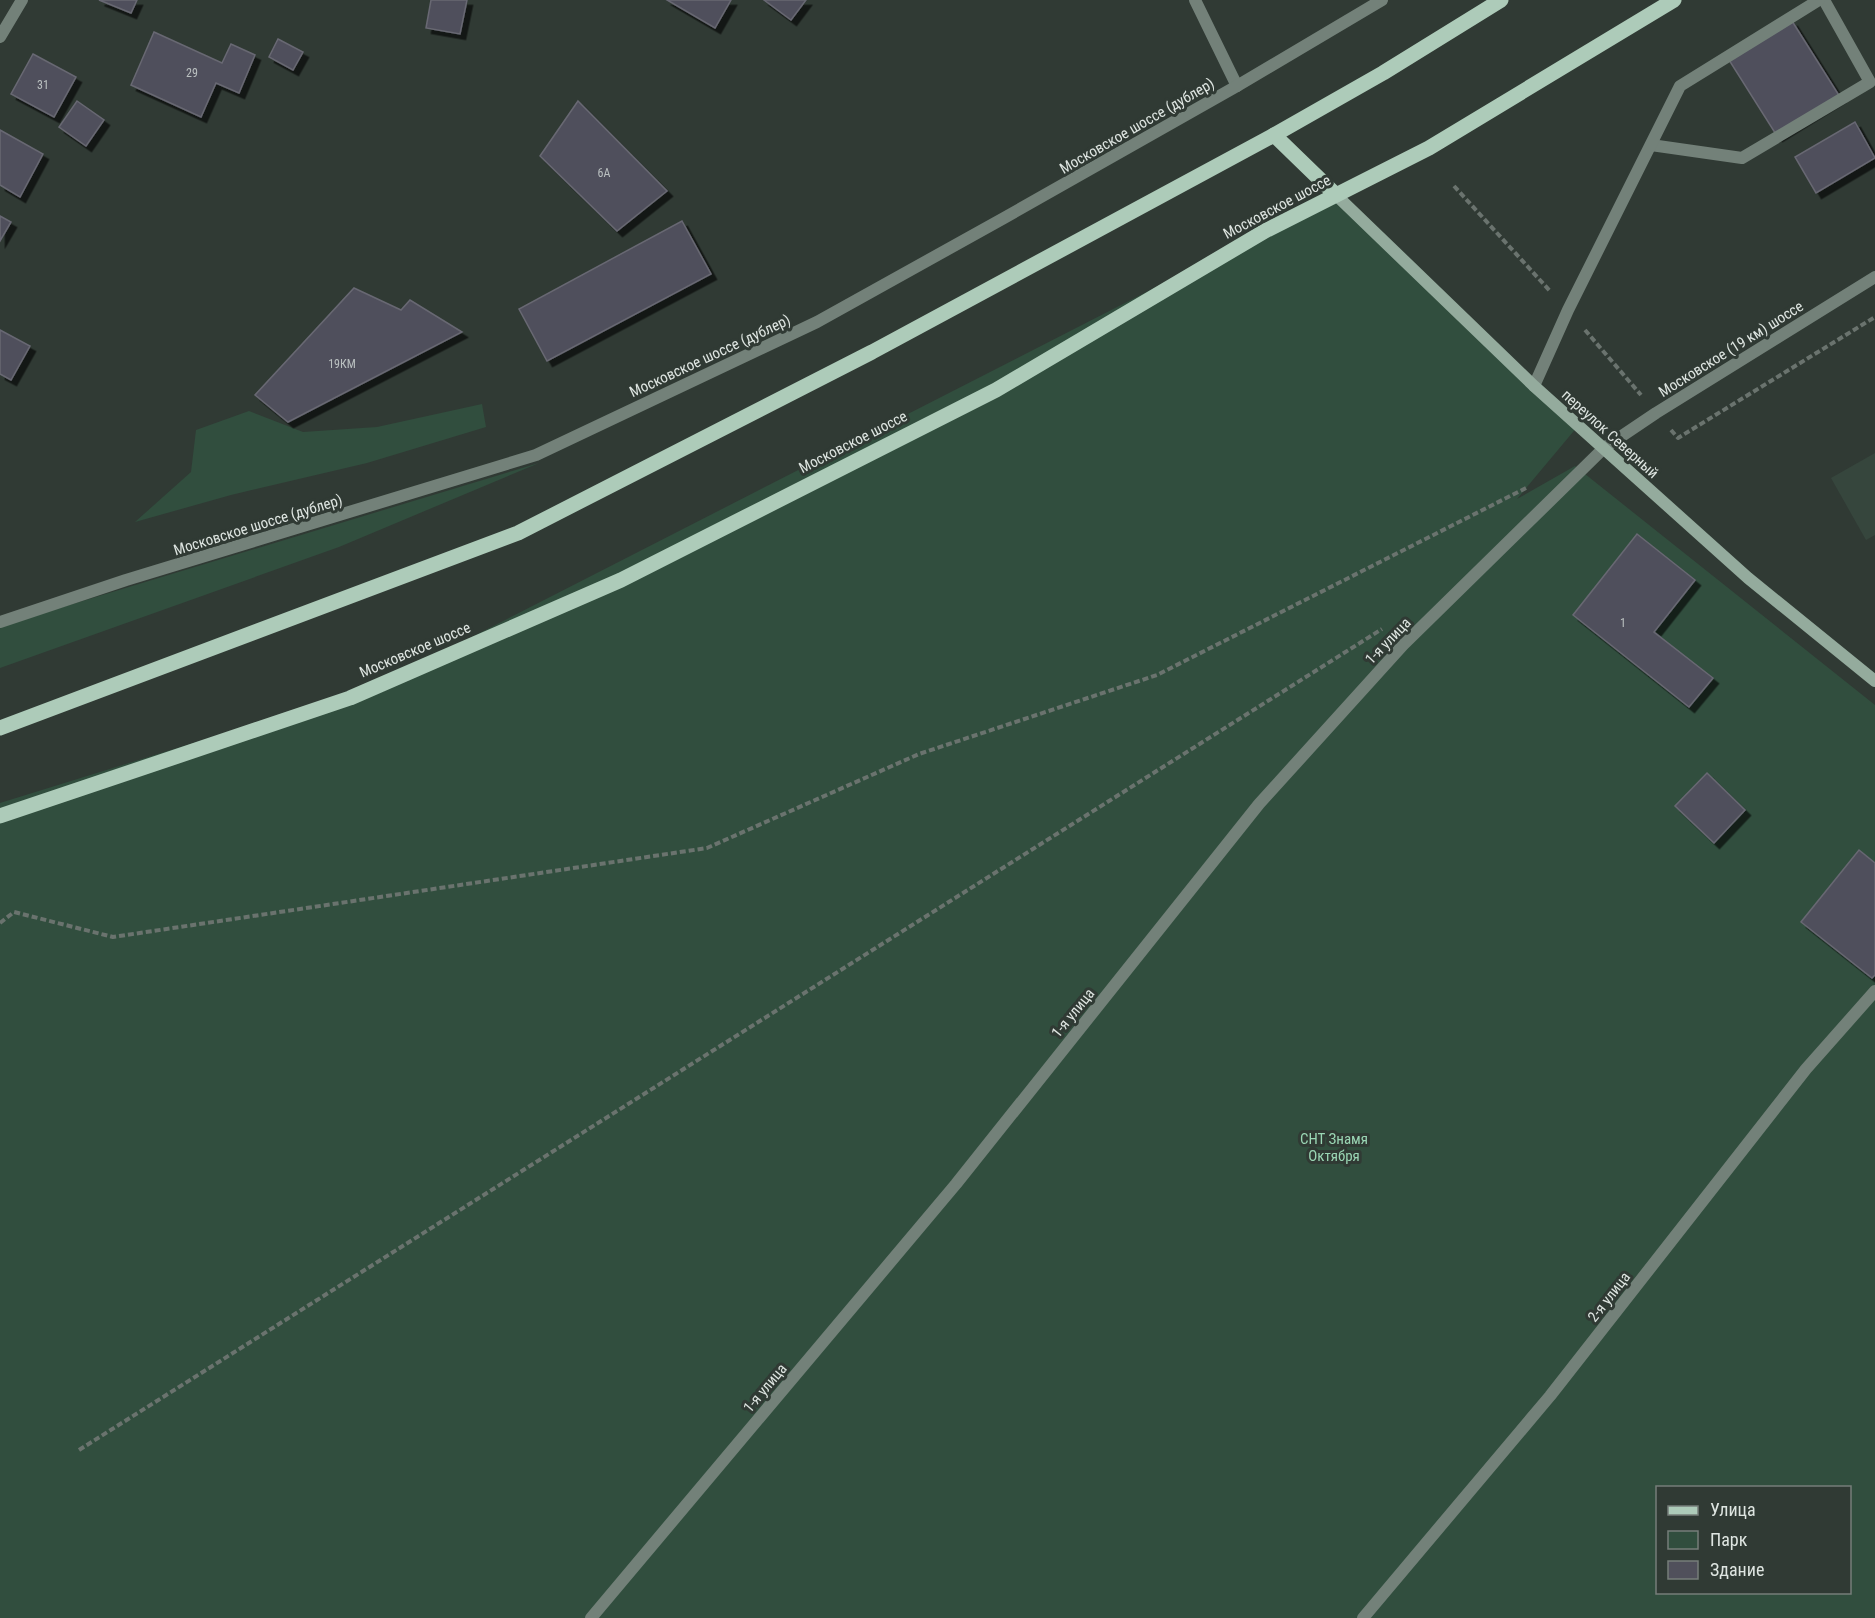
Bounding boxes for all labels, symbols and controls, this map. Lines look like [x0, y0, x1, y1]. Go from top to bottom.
house number: 29 [186, 66, 198, 80]
street label: Московское шоссе (дублер) [1057, 74, 1217, 178]
house number: 31 [37, 78, 49, 92]
house number: 6А [598, 166, 611, 180]
street label: Московское шоссе [1220, 171, 1334, 243]
street label: Московское (19 км) шоссе [1655, 297, 1807, 401]
street label: Московское шоссе (дублер) [627, 311, 793, 401]
house number: 19КМ [328, 357, 356, 371]
street label: переулок Северный [1558, 386, 1662, 482]
street label: Московское шоссе [796, 407, 910, 477]
street label: Московское шоссе (дублер) [171, 491, 345, 559]
street label: 1-я улица [1361, 614, 1415, 668]
house number: 1 [1620, 616, 1626, 630]
street label: Московское шоссе [357, 618, 473, 682]
street label: 1-я улица [1048, 985, 1098, 1041]
park label: СНТ Знамя Октября [1300, 1130, 1368, 1165]
street label: 2-я улица [1584, 1269, 1634, 1325]
street label: 1-я улица [739, 1360, 791, 1416]
legend [1656, 1486, 1851, 1594]
text: Улица [1710, 1499, 1756, 1520]
text: Парк [1710, 1529, 1748, 1550]
text: Здание [1710, 1559, 1764, 1580]

